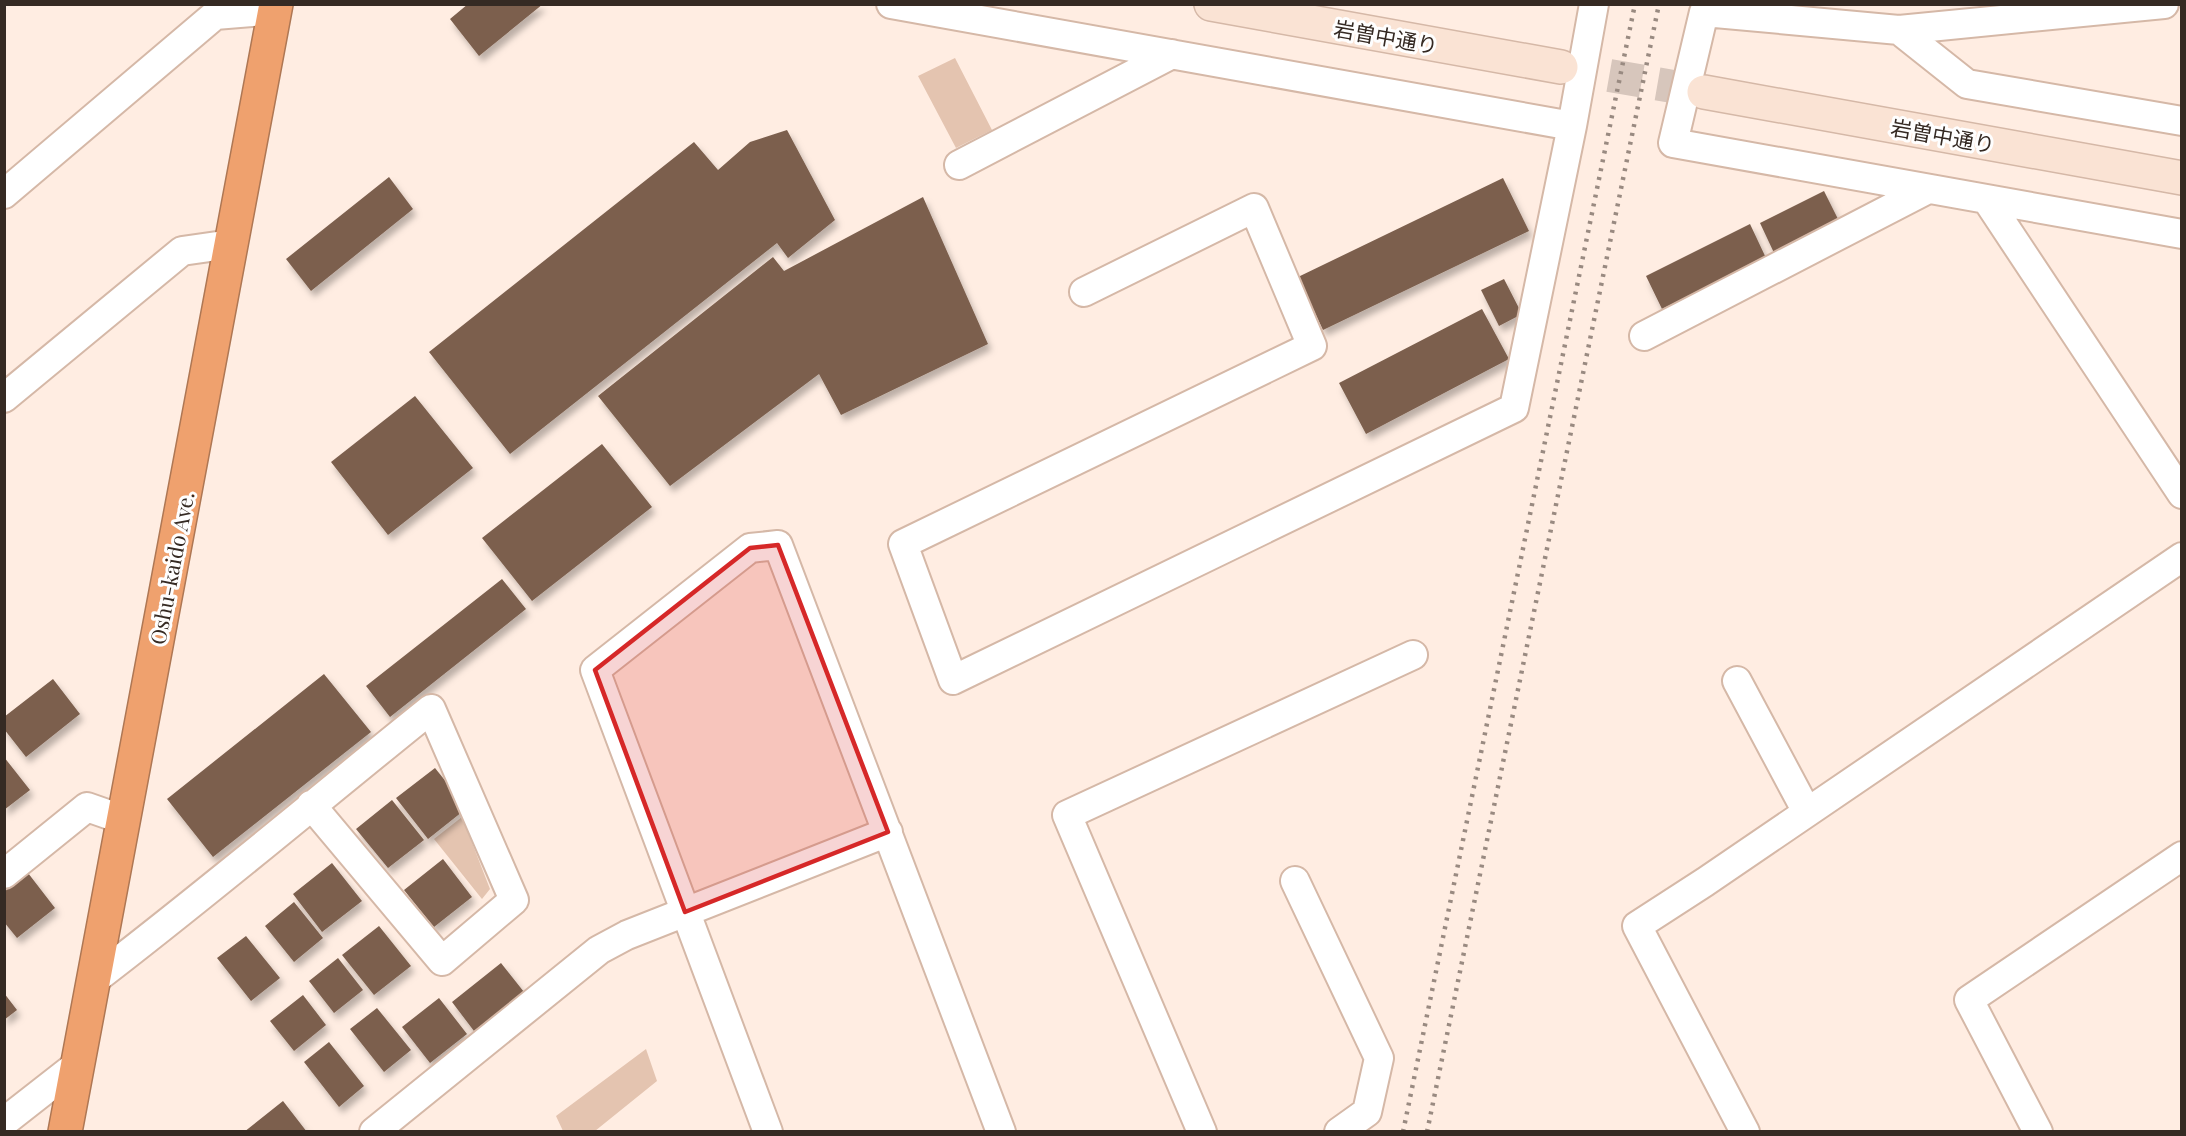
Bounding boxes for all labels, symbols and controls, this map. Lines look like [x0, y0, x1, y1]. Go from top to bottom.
street label: 岩曽中通り [1332, 13, 1440, 59]
street label: 岩曽中通り [1889, 112, 1997, 158]
street label: Oshu-kaido Ave. [142, 489, 200, 647]

